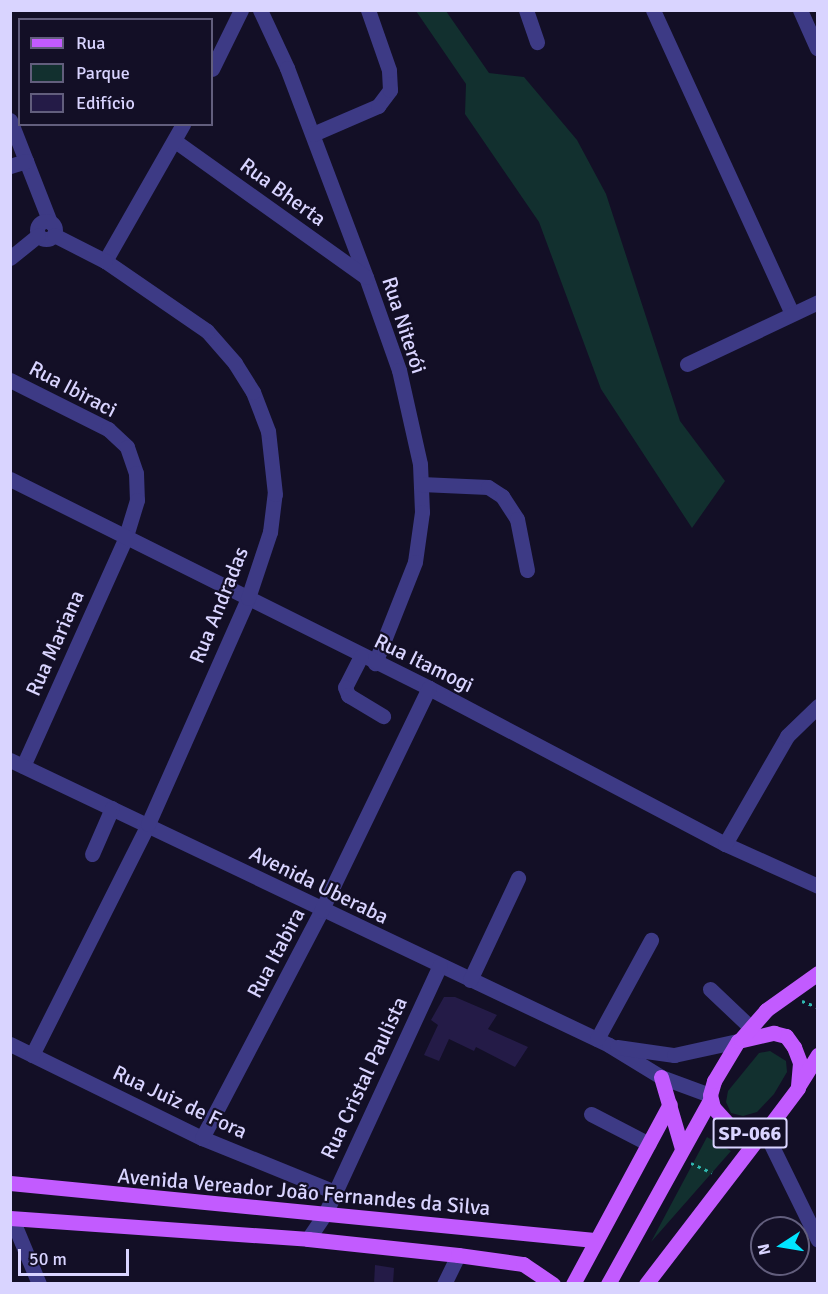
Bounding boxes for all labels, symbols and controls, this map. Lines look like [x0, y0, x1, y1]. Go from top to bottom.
legend [18, 18, 213, 126]
text: Rua [76, 32, 105, 54]
text: Parque [76, 62, 130, 84]
text: Edifício [76, 92, 135, 114]
street label: Rua Bherta [235, 153, 331, 231]
street label: Rua Niterói [377, 273, 431, 377]
street label: Rua Ibiraci [25, 355, 121, 423]
street label: Rua Andradas [184, 543, 254, 667]
street label: Rua Mariana [20, 586, 90, 700]
street label: Rua Itamogi [370, 628, 478, 698]
street label: Avenida Uberaba [245, 840, 393, 930]
street label: Rua Itabira [242, 904, 310, 1002]
street label: Rua Cristal Paulista [315, 993, 413, 1163]
street label: Rua Juiz de Fora [109, 1060, 251, 1144]
road number: SP-066 [712, 1116, 788, 1150]
street label: Avenida Vereador João Fernandes da Silva [117, 1163, 491, 1221]
north arrow [750, 1216, 810, 1276]
scale bar [21, 1237, 132, 1275]
text: N [753, 1242, 775, 1257]
text: 50 m [29, 1248, 67, 1270]

